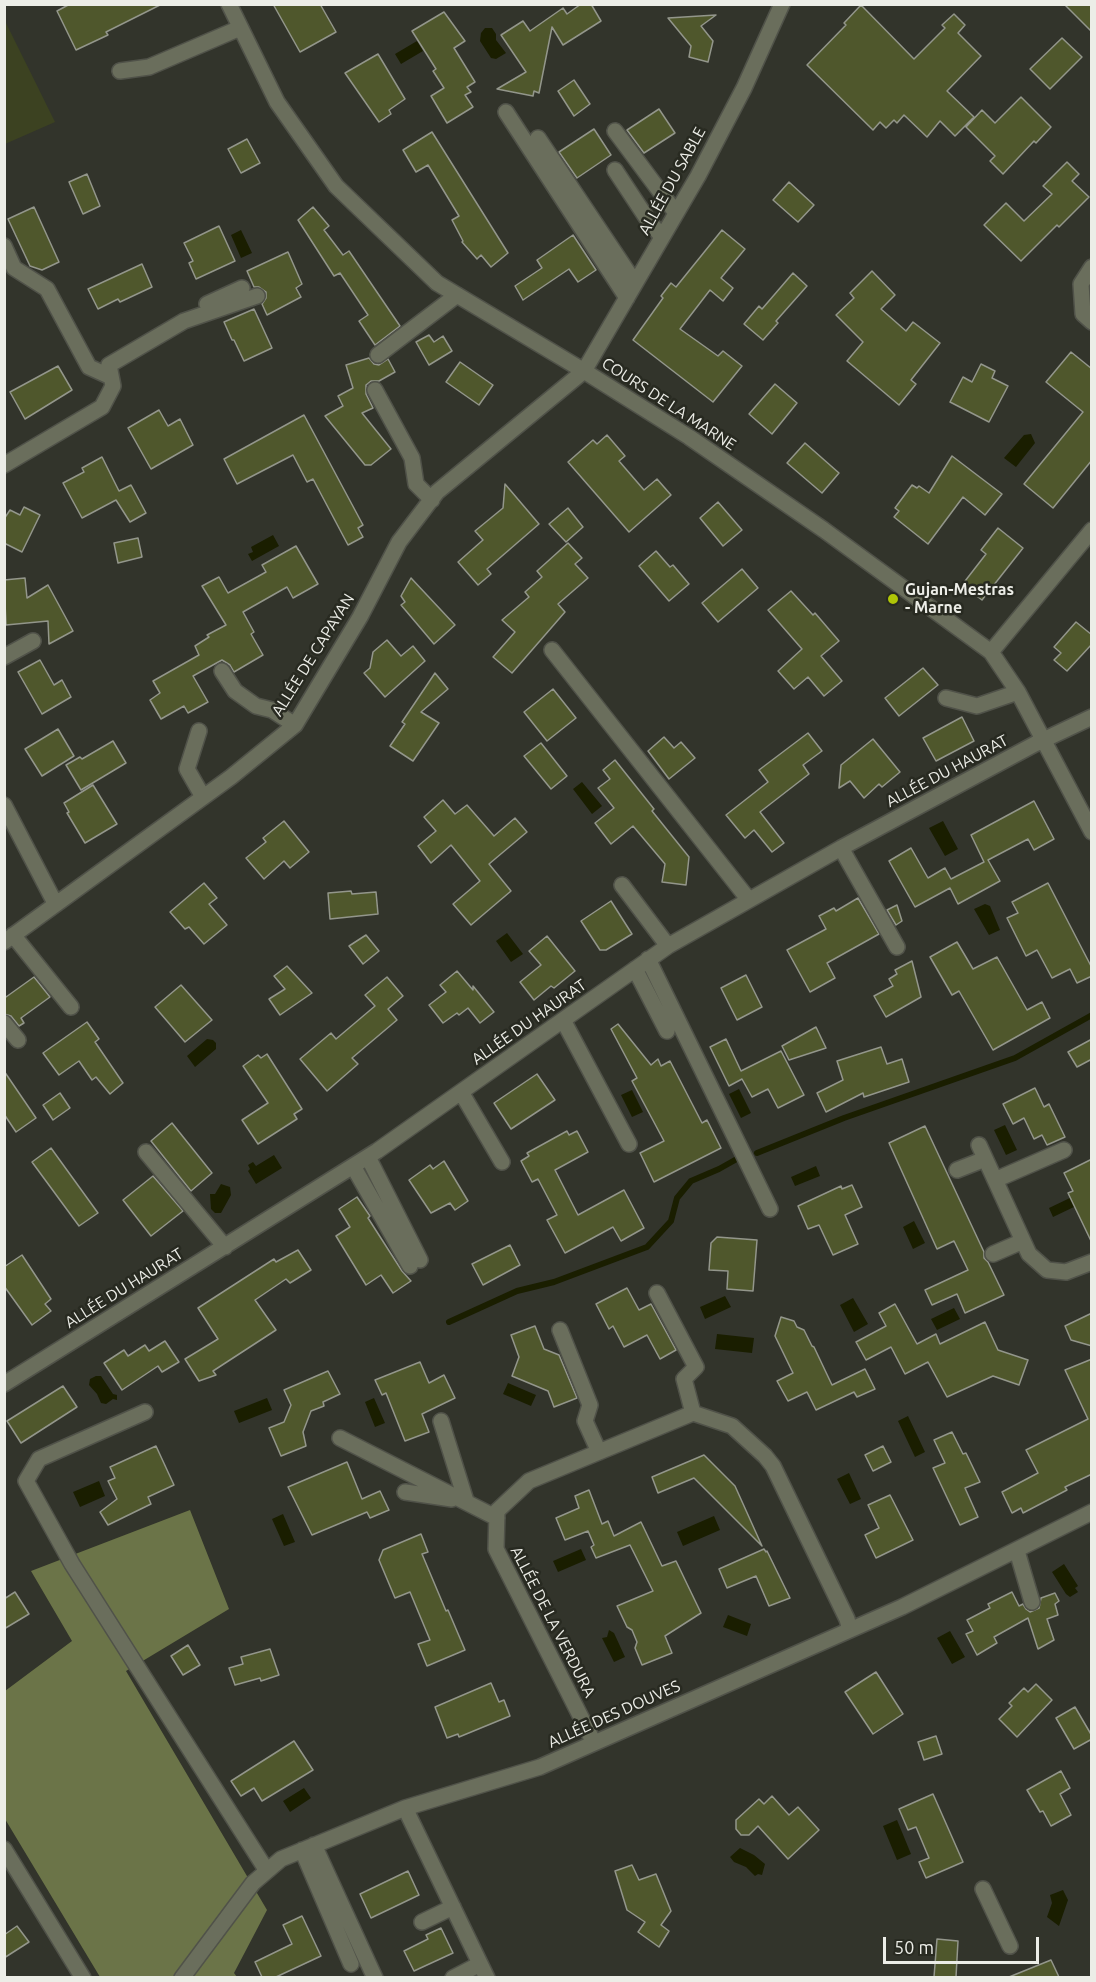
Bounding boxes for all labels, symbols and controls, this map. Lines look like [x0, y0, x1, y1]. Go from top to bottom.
street label: ALLÉE DU SABLE [634, 124, 710, 238]
street label: COURS DE LA MARNE [598, 353, 740, 455]
place label: Gujan-Mestras - Marne [905, 580, 1014, 618]
street label: ALLÉE DE CAPAYAN [268, 590, 358, 720]
marker: Gujan-Mestras - Marne [886, 592, 900, 606]
street label: ALLÉE DU HAURAT [883, 731, 1011, 811]
street label: ALLÉE DU HAURAT [468, 975, 590, 1069]
street label: ALLÉE DU HAURAT [61, 1244, 187, 1332]
street label: ALLÉE DE LA VERDURA [507, 1543, 599, 1701]
street label: ALLÉE DES DOUVES [545, 1676, 683, 1752]
scale bar [886, 1925, 1042, 1963]
text: 50 m [894, 1937, 934, 1957]

